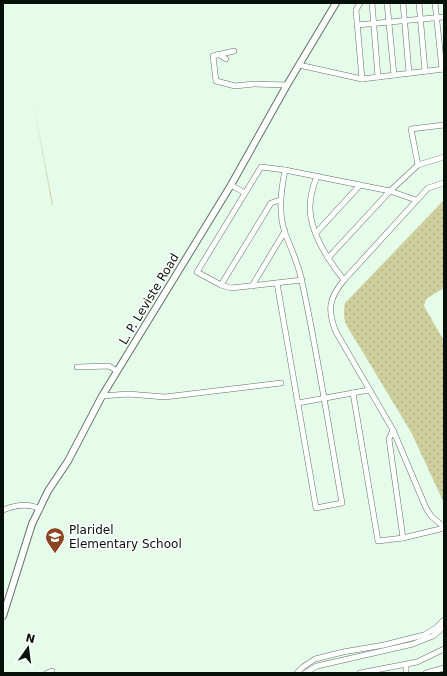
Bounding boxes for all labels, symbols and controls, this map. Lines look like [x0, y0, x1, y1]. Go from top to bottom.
street label: L. P. Leviste Road [116, 251, 182, 347]
place label: Plaridel Elementary School [69, 523, 182, 551]
school or university icon: Plaridel Elementary School [44, 526, 66, 554]
north arrow [8, 628, 48, 668]
text: N [24, 631, 36, 646]

